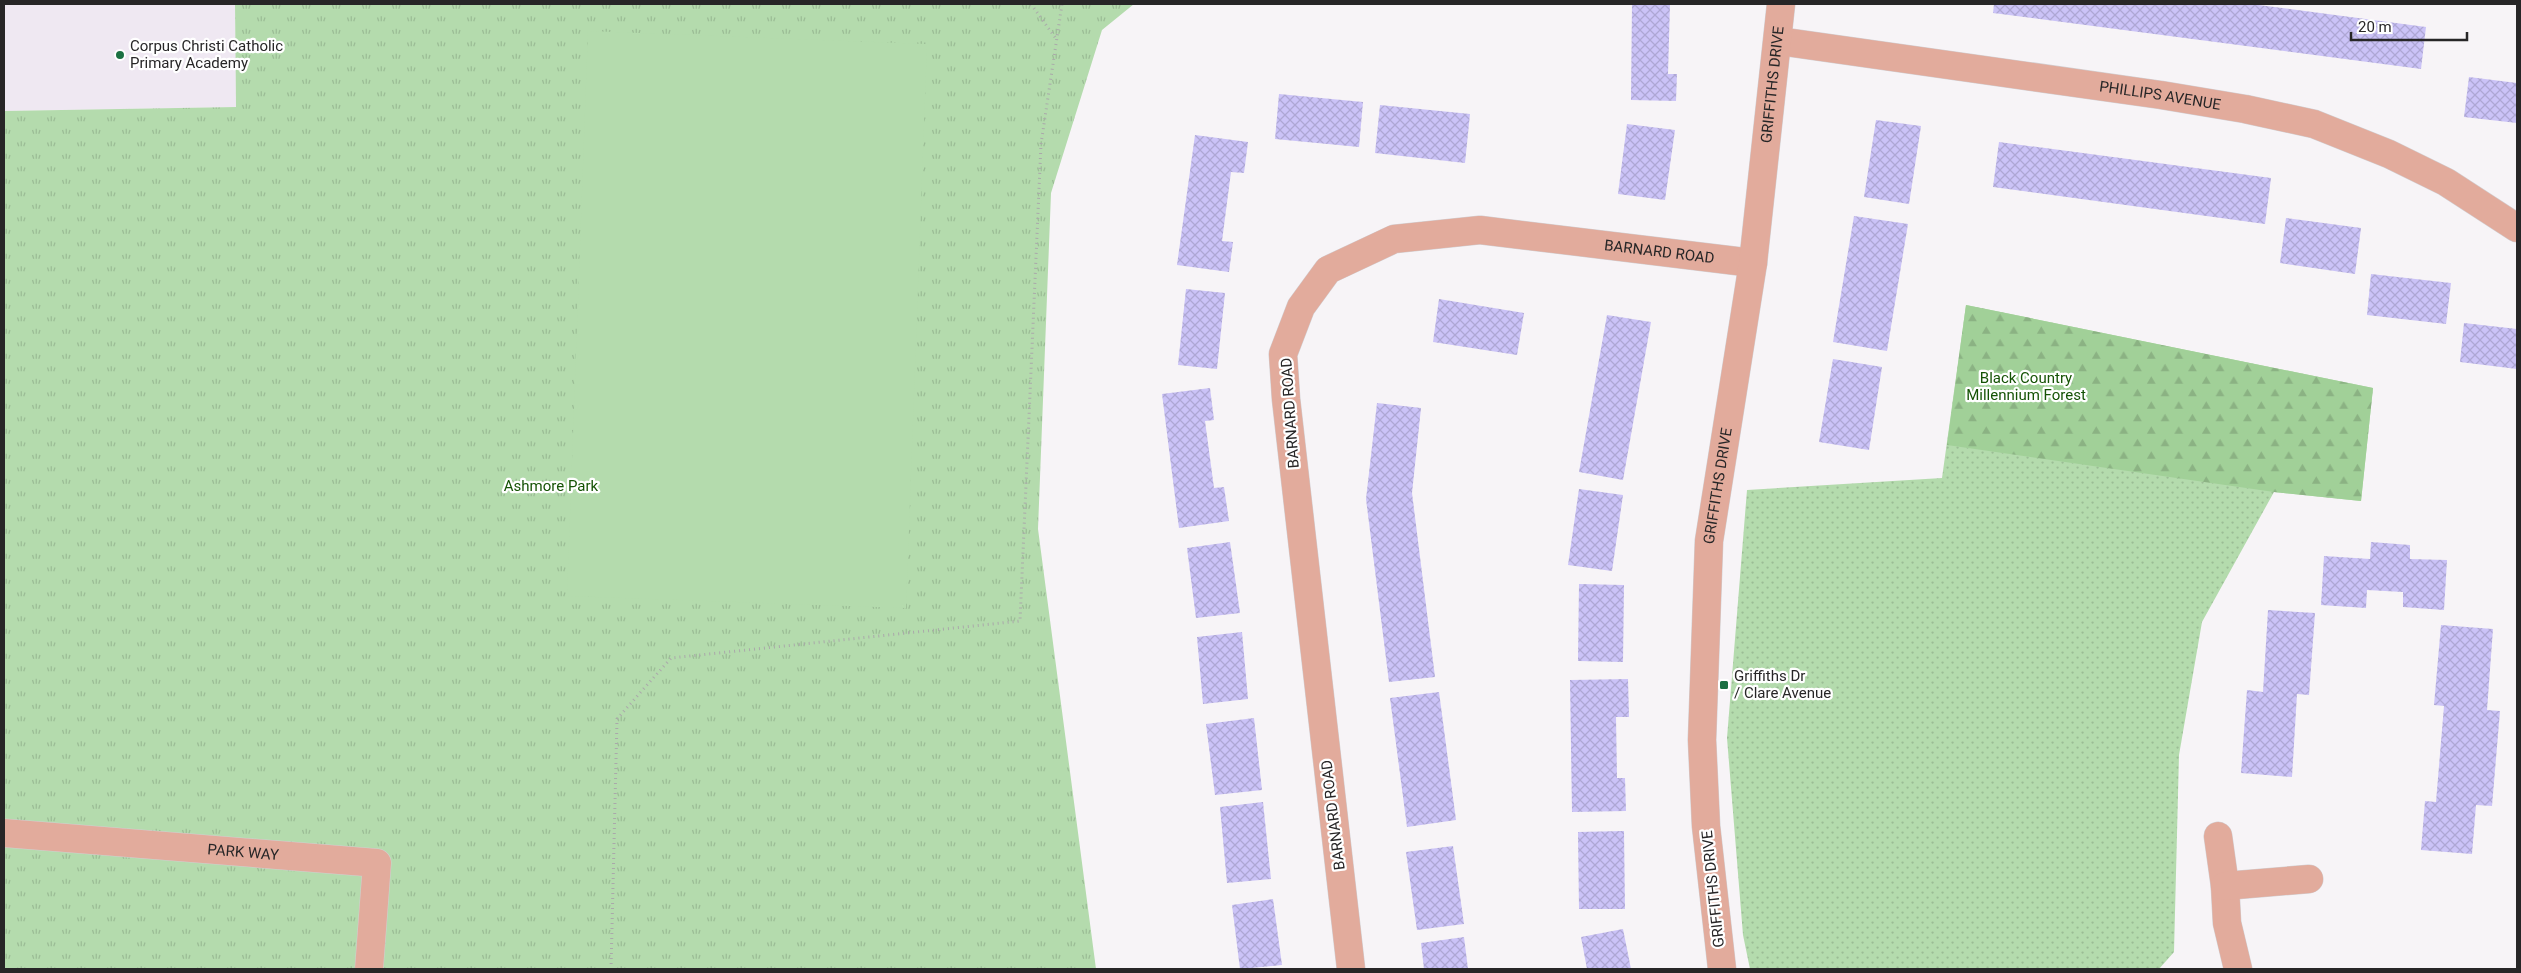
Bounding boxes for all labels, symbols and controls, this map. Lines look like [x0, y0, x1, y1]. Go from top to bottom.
scale bar [2351, 10, 2467, 42]
text: 20 m [2358, 18, 2392, 36]
street label: GRIFFITHS DRIVE [1757, 25, 1788, 144]
place label: Corpus Christi Catholic Primary Academy [130, 37, 283, 72]
marker: Corpus Christi Catholic Primary Academy [114, 49, 126, 61]
street label: PHILLIPS AVENUE [2098, 77, 2223, 114]
street label: BARNARD ROAD [1603, 236, 1716, 267]
street label: BARNARD ROAD [1277, 357, 1303, 469]
park label: Black Country Millennium Forest [1966, 369, 2086, 404]
street label: GRIFFITHS DRIVE [1700, 426, 1736, 545]
park label: Ashmore Park [504, 477, 599, 495]
place label: Griffiths Dr / Clare Avenue [1734, 667, 1831, 702]
marker: Griffiths Dr / Clare Avenue [1718, 679, 1730, 691]
street label: BARNARD ROAD [1317, 759, 1349, 871]
street label: GRIFFITHS DRIVE [1698, 829, 1728, 948]
street label: PARK WAY [207, 840, 280, 864]

